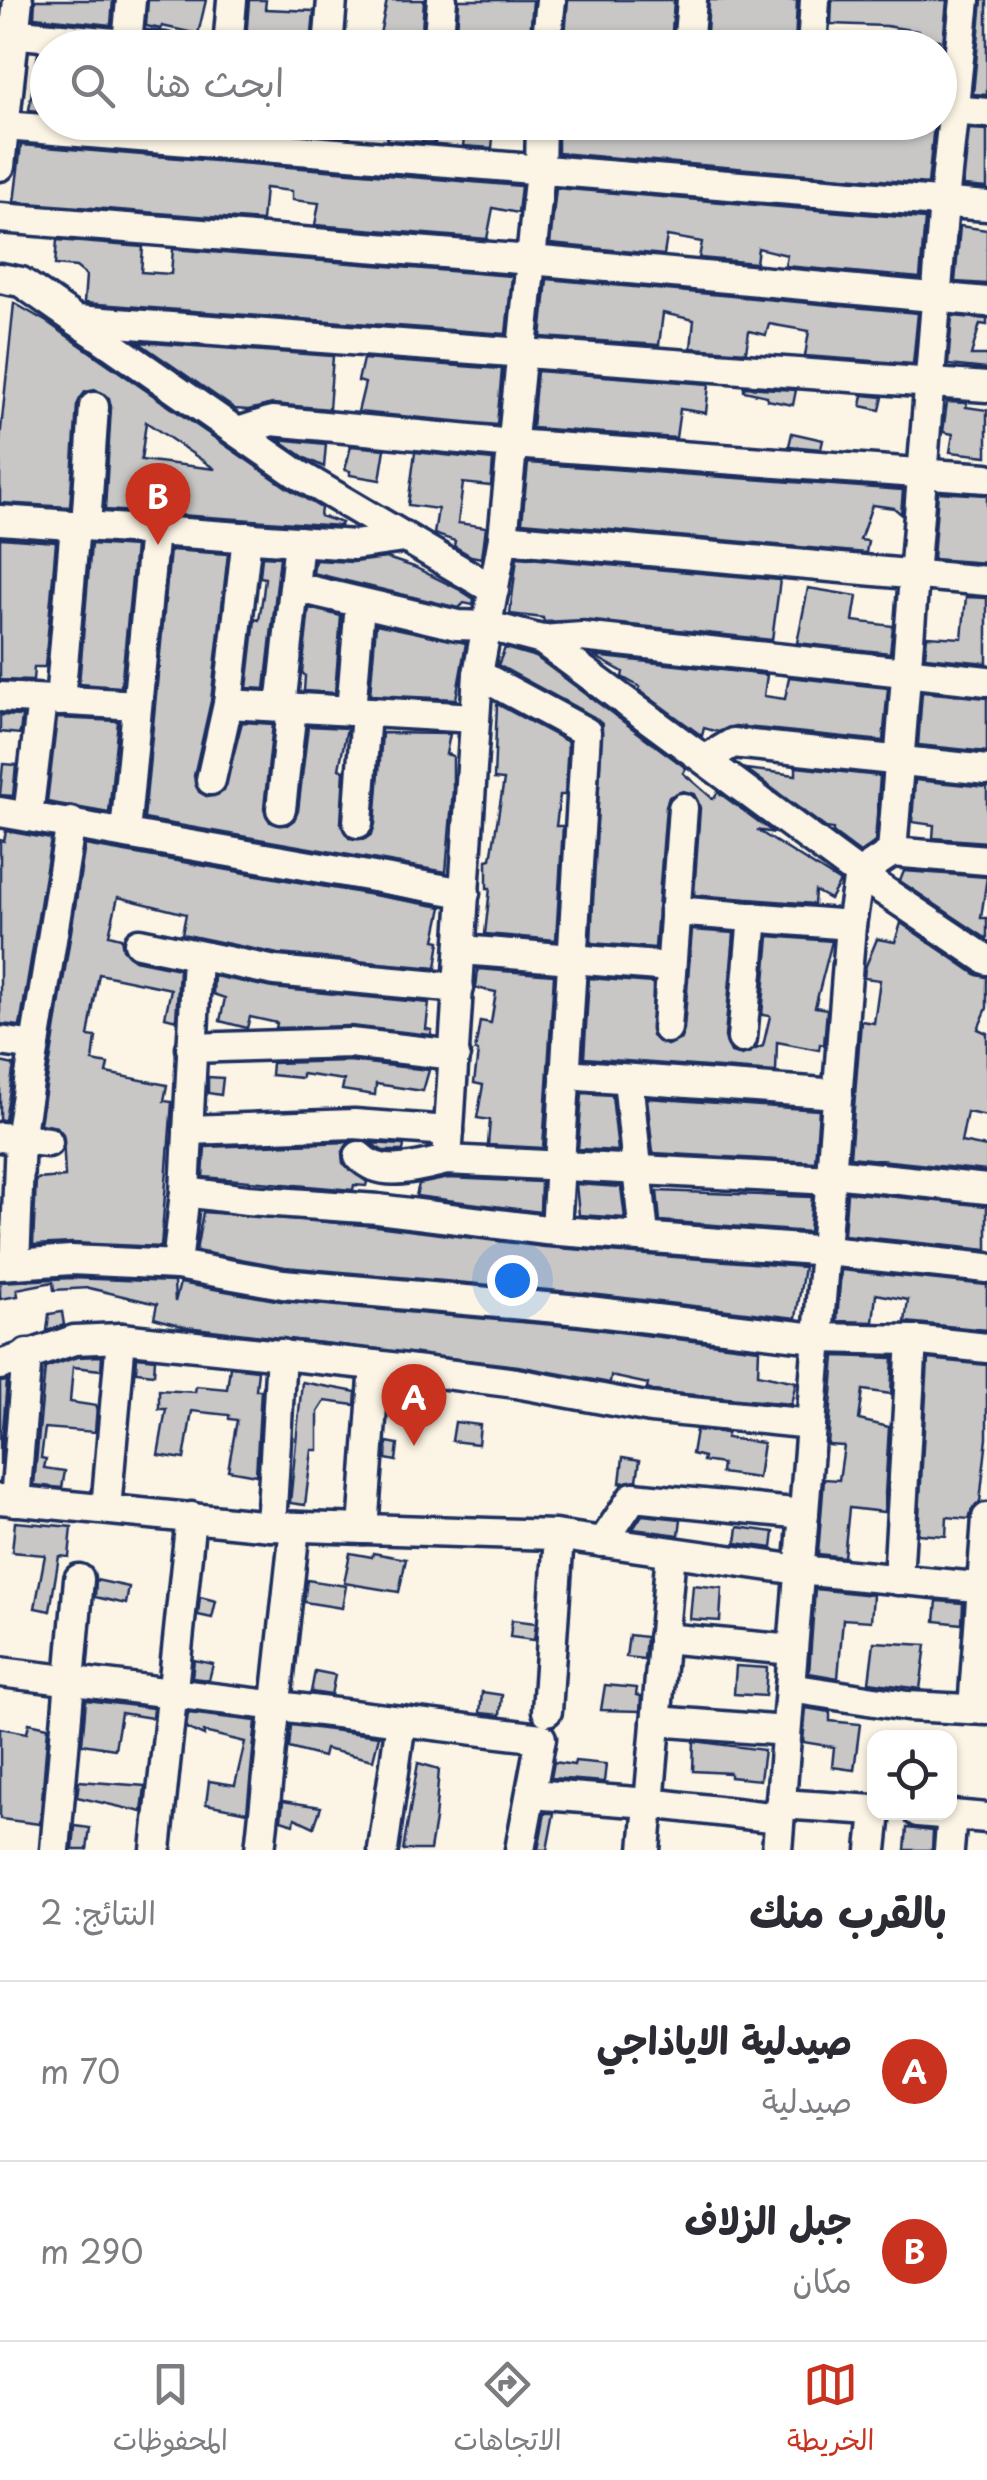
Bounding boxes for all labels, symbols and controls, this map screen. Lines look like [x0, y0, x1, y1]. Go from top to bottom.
search box [30, 30, 957, 140]
text: ابحث هنا [145, 53, 284, 110]
icon: search [65, 58, 120, 113]
pin: B [126, 462, 190, 545]
your location [487, 1255, 538, 1306]
pin: A [382, 1364, 446, 1446]
map controls [867, 1730, 957, 1820]
button: locate [867, 1730, 957, 1820]
text: بالقرب منك [749, 1879, 947, 1942]
text: النتائج: 2 [40, 1888, 156, 1936]
text: صيدلية الاياذاجي [596, 2011, 852, 2068]
text: 70 m [40, 2047, 120, 2095]
text: A [902, 2047, 927, 2095]
text: صيدلية [762, 2076, 852, 2124]
text: جبل الزلاف [684, 2191, 852, 2248]
text: 290 m [40, 2227, 144, 2275]
text: B [904, 2227, 925, 2275]
text: مكان [793, 2256, 852, 2304]
tab: المحفوظات [113, 2357, 228, 2465]
tab: الاتجاهات [453, 2357, 562, 2465]
tab: الخريطة [787, 2357, 874, 2465]

